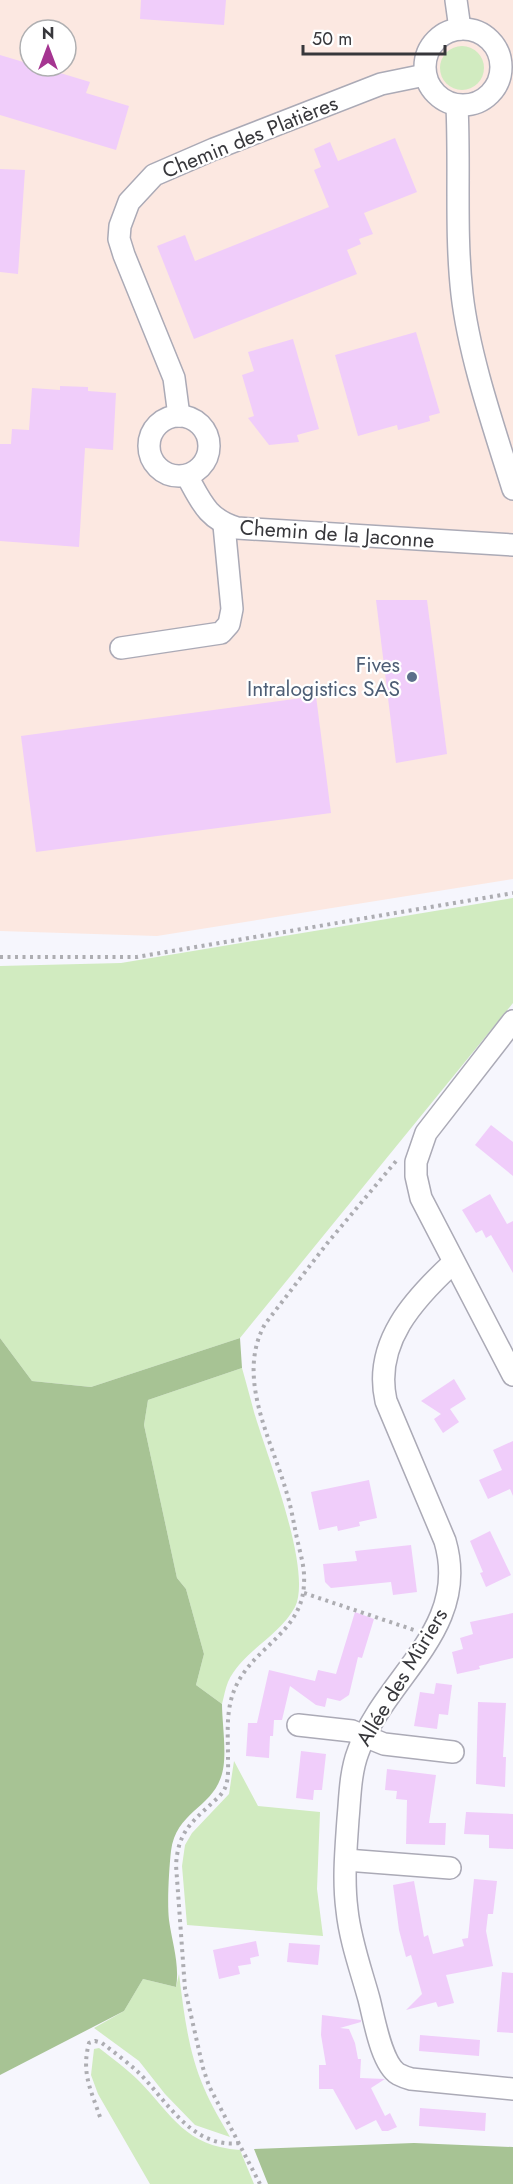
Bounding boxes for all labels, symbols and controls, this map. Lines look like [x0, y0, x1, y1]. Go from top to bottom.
north arrow [18, 18, 78, 78]
scale bar [303, 18, 446, 56]
text: N [42, 22, 54, 45]
text: 50 m [312, 26, 352, 52]
street label: Chemin des Platières [158, 88, 342, 186]
street label: Chemin de la Jaconne [239, 512, 436, 556]
place label: Fives Intralogistics SAS [247, 650, 400, 704]
marker: Fives Intralogistics SAS [405, 670, 419, 684]
street label: Allée des Mûriers [349, 1602, 455, 1752]

